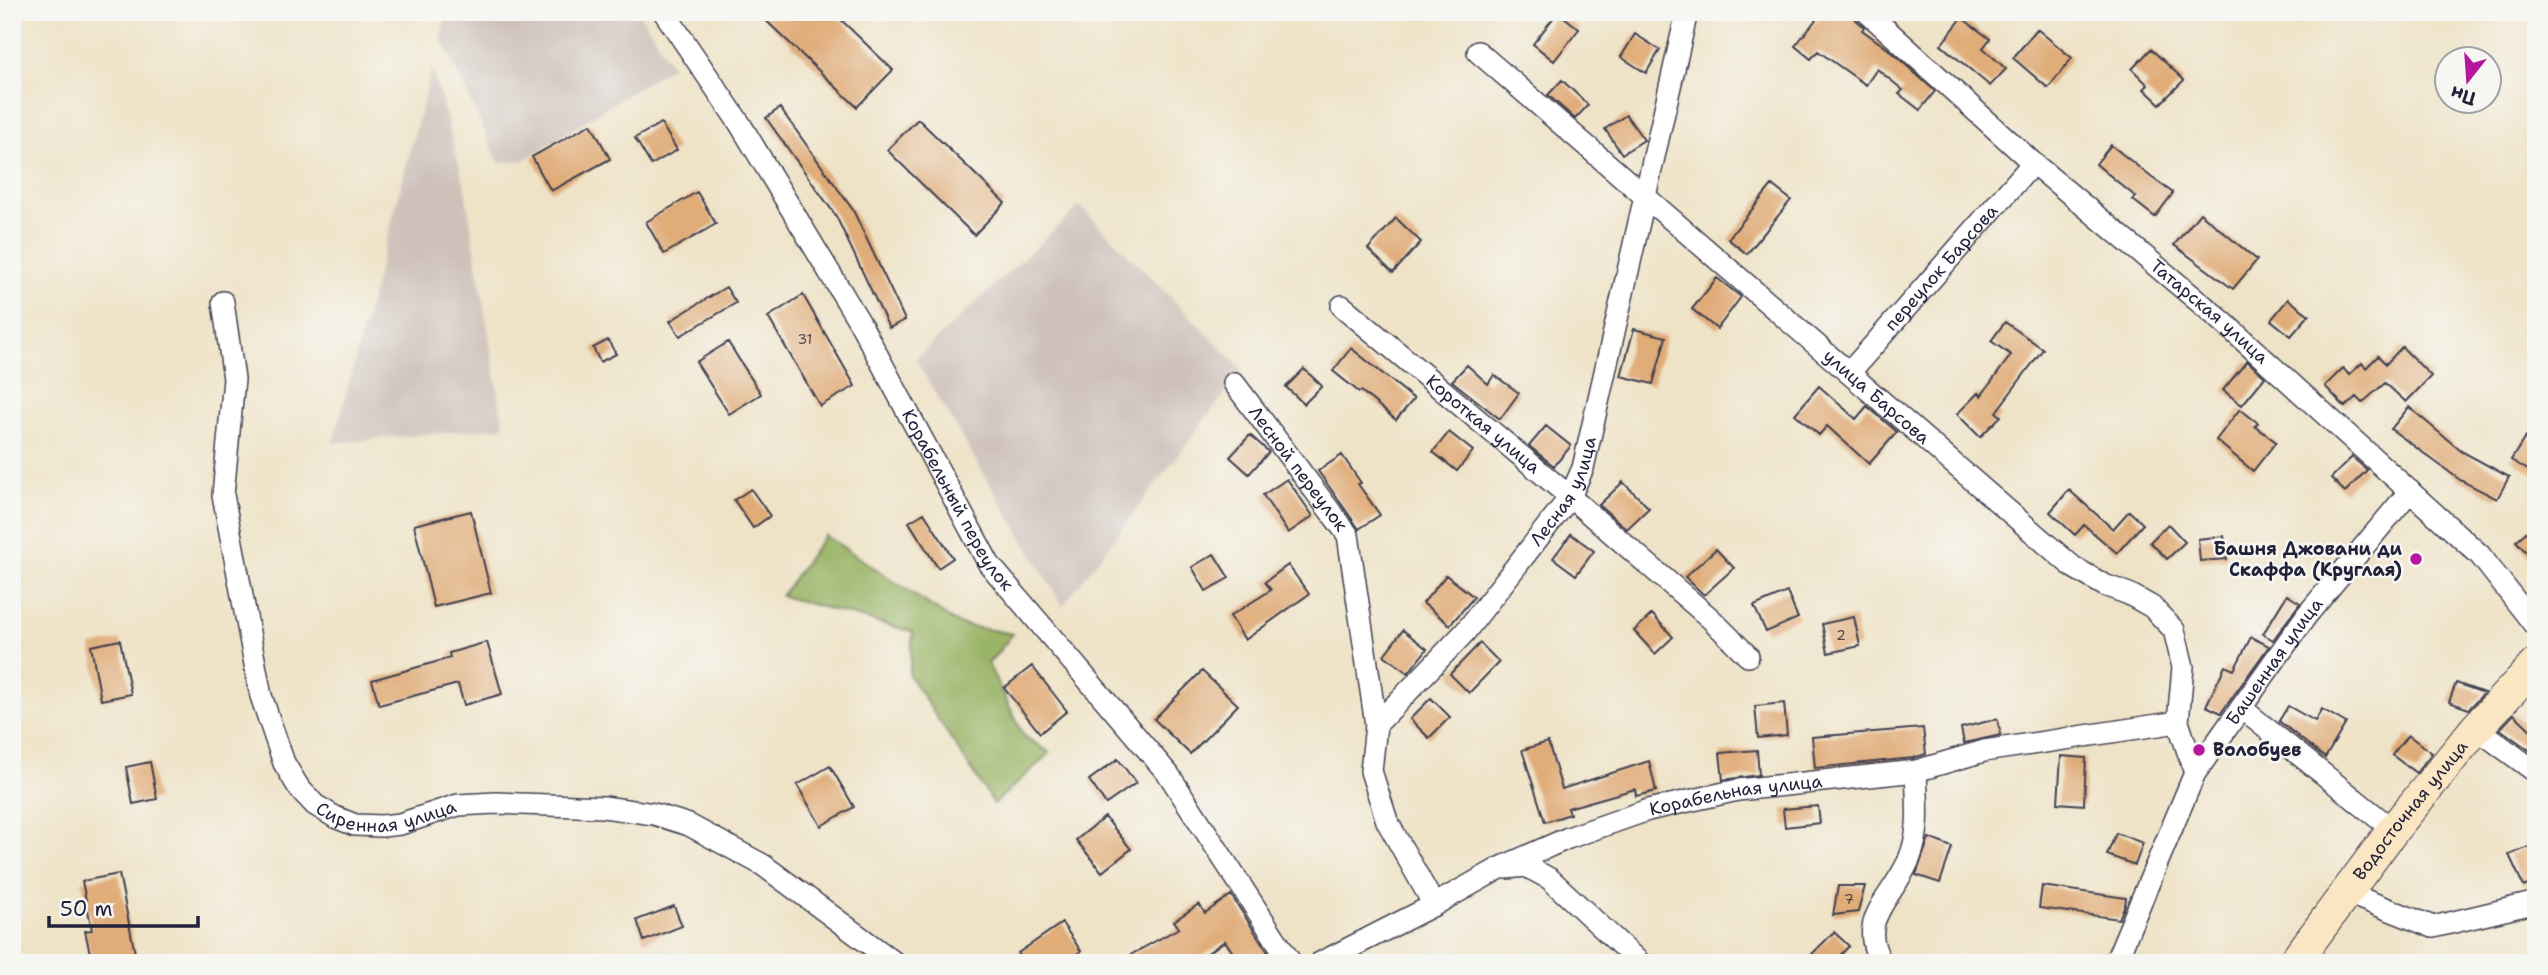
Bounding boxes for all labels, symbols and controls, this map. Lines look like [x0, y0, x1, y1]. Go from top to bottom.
north arrow [2432, 46, 2502, 116]
text: Пн [2448, 80, 2479, 111]
street label: переулок Барсова [1879, 199, 2003, 336]
street label: Татарская улица [2145, 254, 2274, 369]
house number: 31 [798, 330, 812, 348]
street label: улица Барсова [1818, 344, 1935, 450]
street label: Короткая улица [1421, 369, 1545, 479]
street label: Лесной переулок [1243, 401, 1353, 537]
street label: Корабельный переулок [896, 405, 1019, 596]
street label: Лесная улица [1524, 434, 1602, 551]
place label: Башня Джовани ди Скаффа (Круглая) [2214, 537, 2403, 582]
marker: Башня Джовани ди Скаффа (Круглая) [2408, 551, 2424, 567]
street label: Башенная улица [2220, 593, 2328, 730]
house number: 2 [1836, 626, 1846, 644]
street label: Водосточная улица [2348, 735, 2473, 885]
place label: Волобуев [2213, 738, 2301, 762]
marker: Волобуев [2191, 742, 2207, 758]
street label: Корабельная улица [1647, 769, 1823, 821]
street label: Сиренная улица [312, 794, 459, 838]
scale bar [49, 884, 198, 928]
house number: 7 [1844, 890, 1854, 908]
text: 50 m [60, 895, 113, 923]

